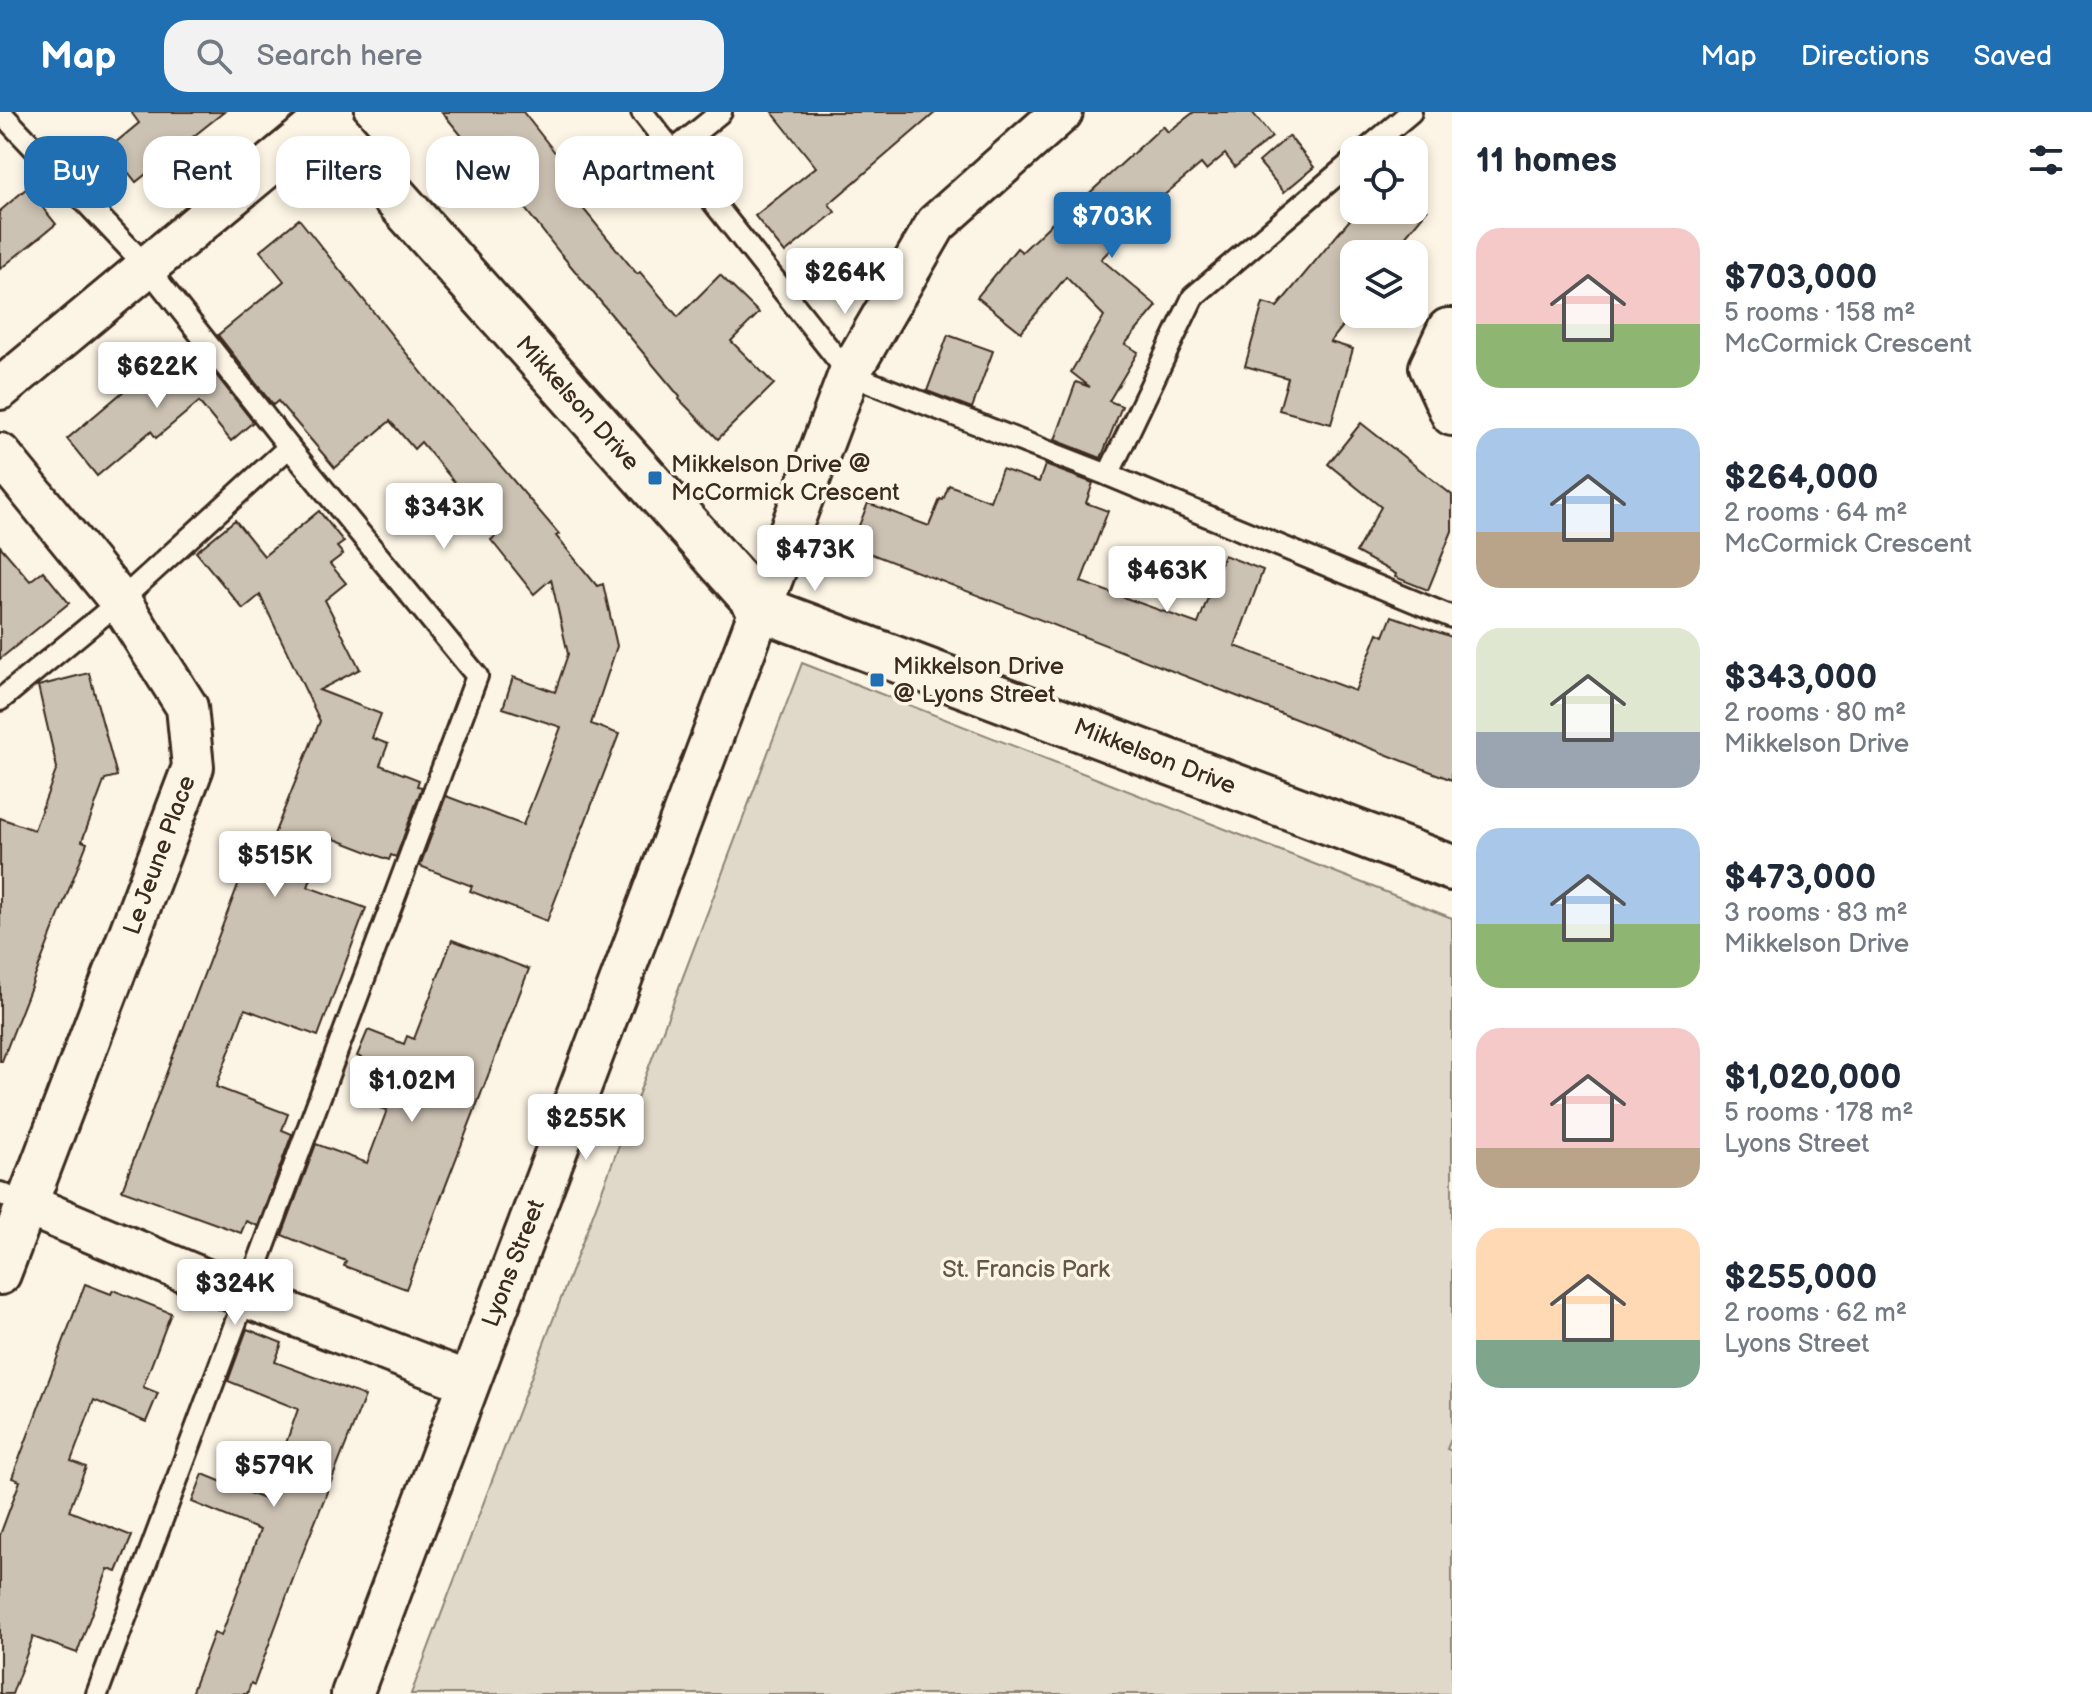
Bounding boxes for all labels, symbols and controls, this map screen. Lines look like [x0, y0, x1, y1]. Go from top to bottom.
search box [164, 20, 724, 92]
text: Map [40, 34, 116, 79]
icon: search [192, 34, 236, 78]
text: Search here [256, 38, 423, 74]
text: Map [1700, 40, 1757, 73]
text: Directions [1801, 40, 1929, 73]
text: Saved [1973, 40, 2052, 73]
chip: Buy [24, 136, 127, 208]
chip: Rent [143, 136, 260, 208]
chip: Filters [276, 136, 410, 208]
chip: New [426, 136, 539, 208]
chip: Apartment [555, 136, 743, 208]
map controls [1340, 136, 1428, 328]
button: locate [1340, 136, 1428, 224]
icon: filters [2024, 138, 2068, 182]
text: 11 homes [1476, 140, 1617, 181]
pin: $703K [1056, 192, 1168, 260]
text: $703K [1072, 202, 1152, 233]
button: layers [1340, 240, 1428, 328]
pin: $264K [789, 248, 901, 316]
text: $703,000 [1724, 257, 1877, 298]
text: $264K [804, 258, 886, 289]
icon: home [1540, 260, 1636, 356]
text: 5 rooms · 158 m² [1724, 298, 1916, 329]
text: McCormick Crescent [1724, 329, 1972, 360]
street label: Mikkelson Drive [510, 330, 646, 477]
pin: $622K [101, 342, 213, 410]
text: $622K [116, 352, 198, 383]
place label: Mikkelson Drive @ McCormick Crescent [671, 450, 900, 507]
text: $264,000 [1724, 457, 1879, 498]
icon: home [1540, 460, 1636, 556]
marker: Mikkelson Drive @ McCormick Crescent [646, 469, 664, 487]
pin: $343K [388, 483, 500, 551]
text: $343K [404, 493, 484, 524]
text: 2 rooms · 64 m² [1724, 498, 1908, 529]
pin: $473K [759, 525, 871, 593]
text: McCormick Crescent [1724, 529, 1972, 560]
text: $473K [775, 535, 855, 566]
pin: $463K [1111, 546, 1223, 614]
text: $463K [1126, 556, 1208, 587]
place label: Mikkelson Drive @ Lyons Street [893, 652, 1064, 709]
text: $343,000 [1724, 657, 1877, 698]
icon: home [1540, 660, 1636, 756]
marker: Mikkelson Drive @ Lyons Street [868, 671, 886, 689]
text: 2 rooms · 80 m² [1724, 698, 1906, 729]
street label: Mikkelson Drive [1070, 712, 1240, 801]
text: Mikkelson Drive [1724, 729, 1909, 760]
street label: Le Jeune Place [117, 772, 202, 939]
pin: $515K [219, 831, 331, 899]
text: $515K [237, 841, 313, 872]
text: $473,000 [1724, 857, 1876, 898]
icon: home [1540, 860, 1636, 956]
text: 3 rooms · 83 m² [1724, 898, 1908, 929]
text: Mikkelson Drive [1724, 929, 1909, 960]
pin: $1.02M [347, 1056, 477, 1124]
text: $1,020,000 [1724, 1057, 1901, 1098]
icon: home [1540, 1060, 1636, 1156]
text: $1.02M [368, 1066, 456, 1097]
pin: $255K [530, 1094, 642, 1162]
text: 5 rooms · 178 m² [1724, 1098, 1913, 1129]
text: $255K [546, 1104, 626, 1135]
text: Lyons Street [1724, 1129, 1869, 1160]
street label: Lyons Street [476, 1195, 551, 1331]
park label: St. Francis Park [942, 1255, 1110, 1284]
text: $255,000 [1724, 1257, 1877, 1298]
pin: $324K [179, 1259, 291, 1327]
icon: home [1540, 1260, 1636, 1356]
text: $324K [195, 1269, 275, 1300]
text: 2 rooms · 62 m² [1724, 1298, 1907, 1329]
text: Lyons Street [1724, 1329, 1869, 1360]
pin: $579K [218, 1441, 330, 1509]
text: $579K [234, 1451, 314, 1482]

